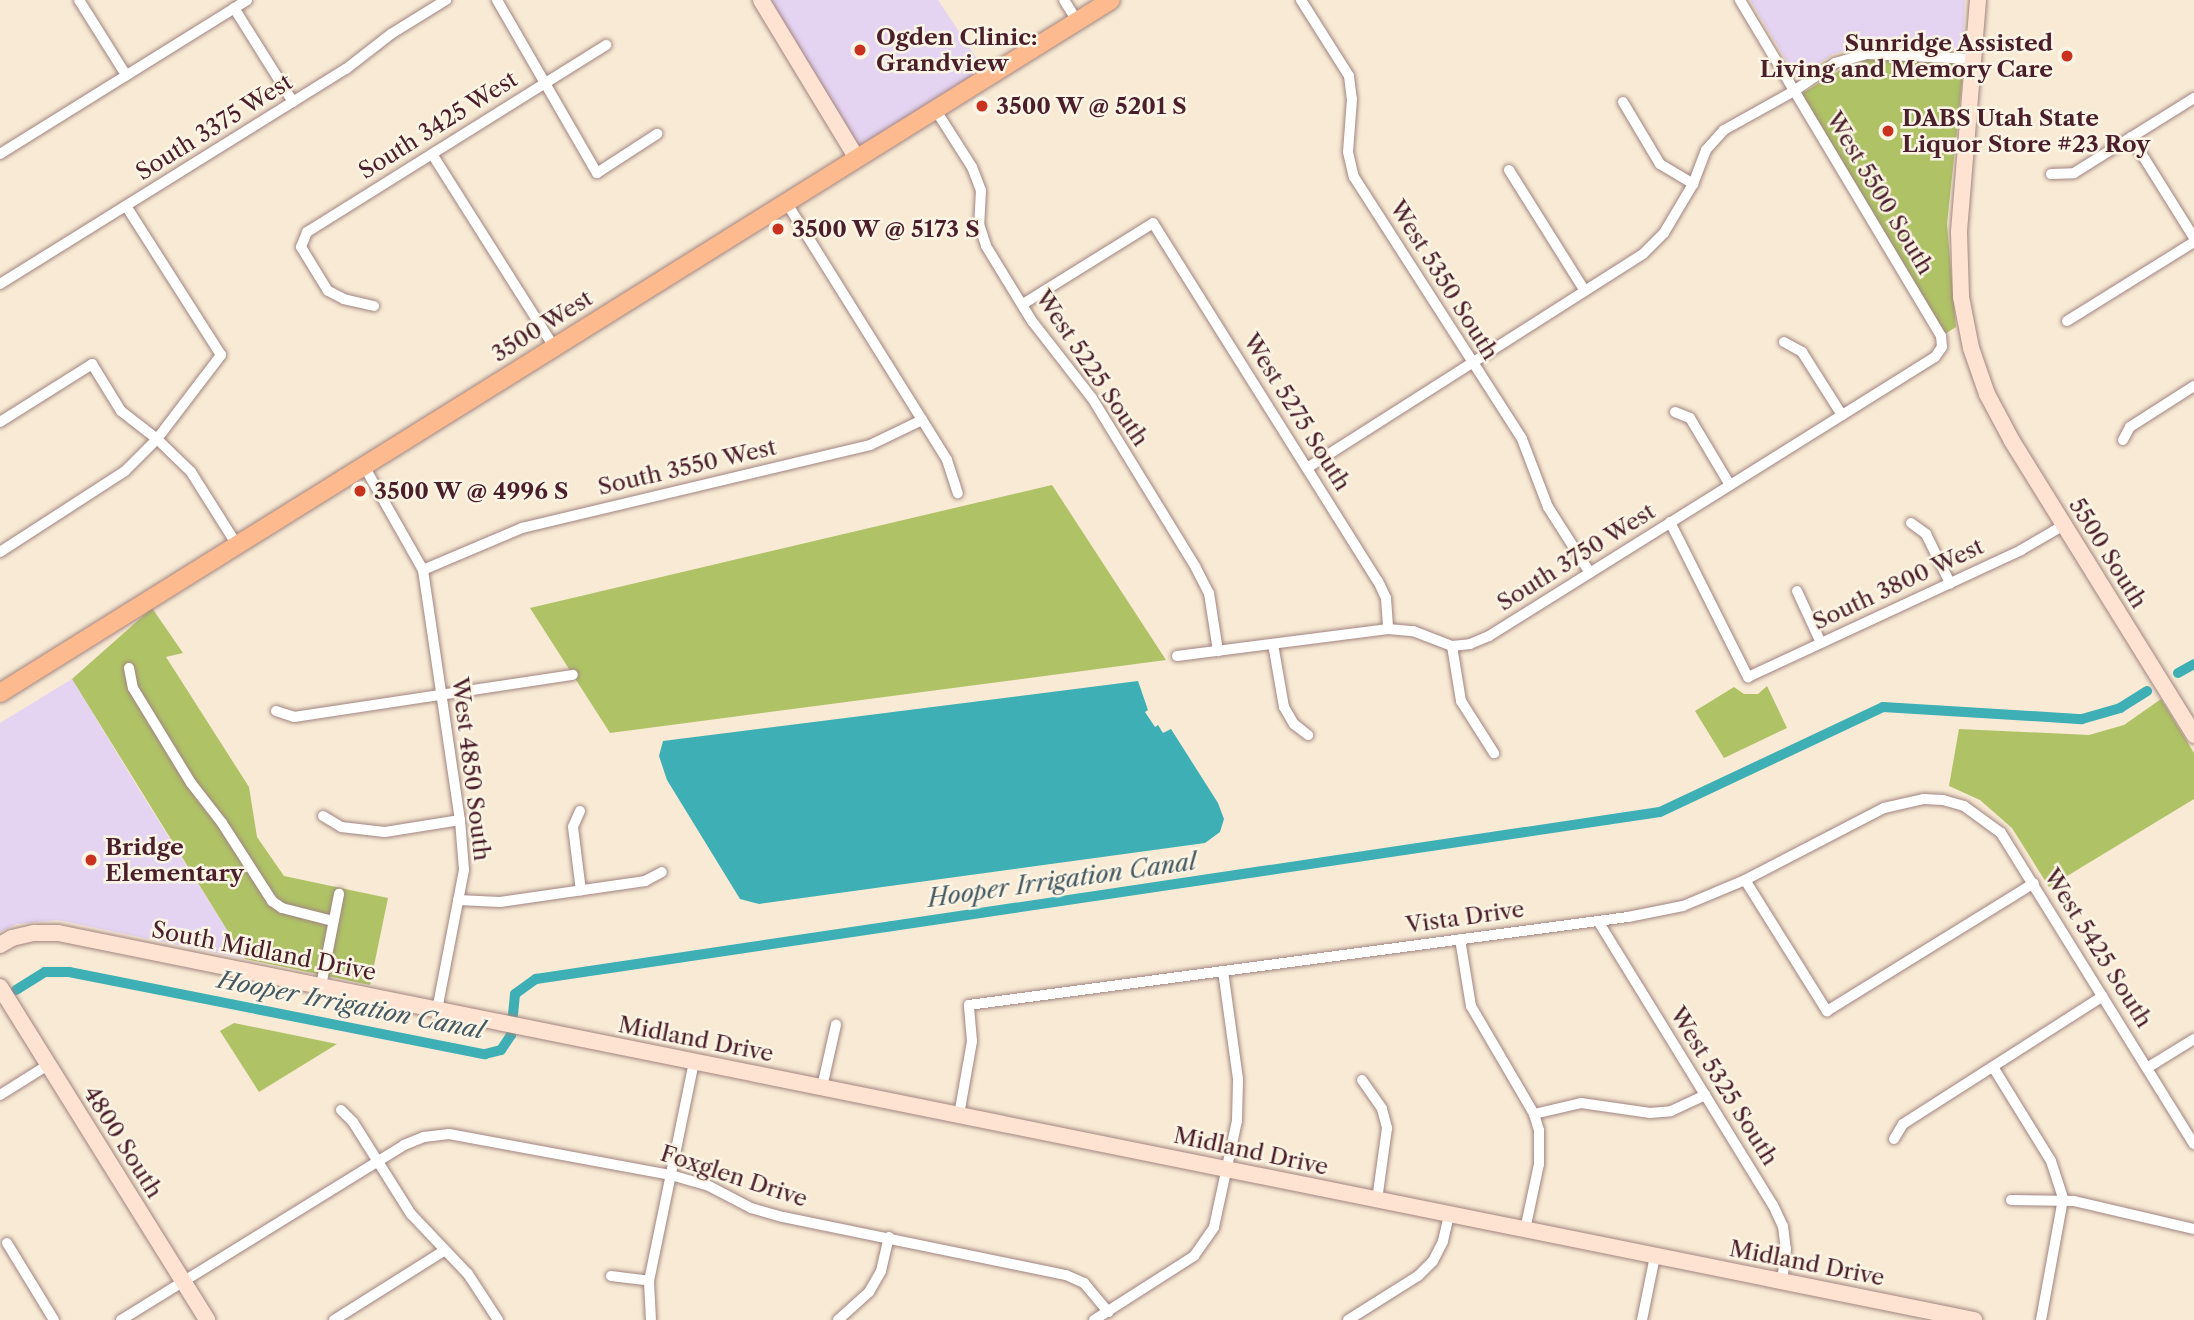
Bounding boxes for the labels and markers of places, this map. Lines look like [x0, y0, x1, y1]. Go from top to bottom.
place label: Ogden Clinic: Grandview [876, 23, 1038, 77]
place label: Sunridge Assisted Living and Memory Care [1759, 29, 2053, 83]
marker: Ogden Clinic: Grandview [850, 40, 870, 60]
marker: Sunridge Assisted Living and Memory Care [2059, 48, 2075, 64]
place label: 3500 W @ 5201 S [996, 92, 1189, 120]
marker: 3500 W @ 5201 S [974, 98, 990, 114]
place label: DABS Utah State Liquor Store #23 Roy [1902, 104, 2150, 158]
marker: DABS Utah State Liquor Store #23 Roy [1880, 123, 1896, 139]
place label: 3500 W @ 5173 S [792, 215, 981, 243]
marker: 3500 W @ 5173 S [770, 221, 786, 237]
place label: 3500 W @ 4996 S [374, 477, 570, 505]
marker: 3500 W @ 4996 S [352, 483, 368, 499]
place label: Bridge Elementary [105, 833, 244, 887]
marker: Bridge Elementary [83, 852, 99, 868]

